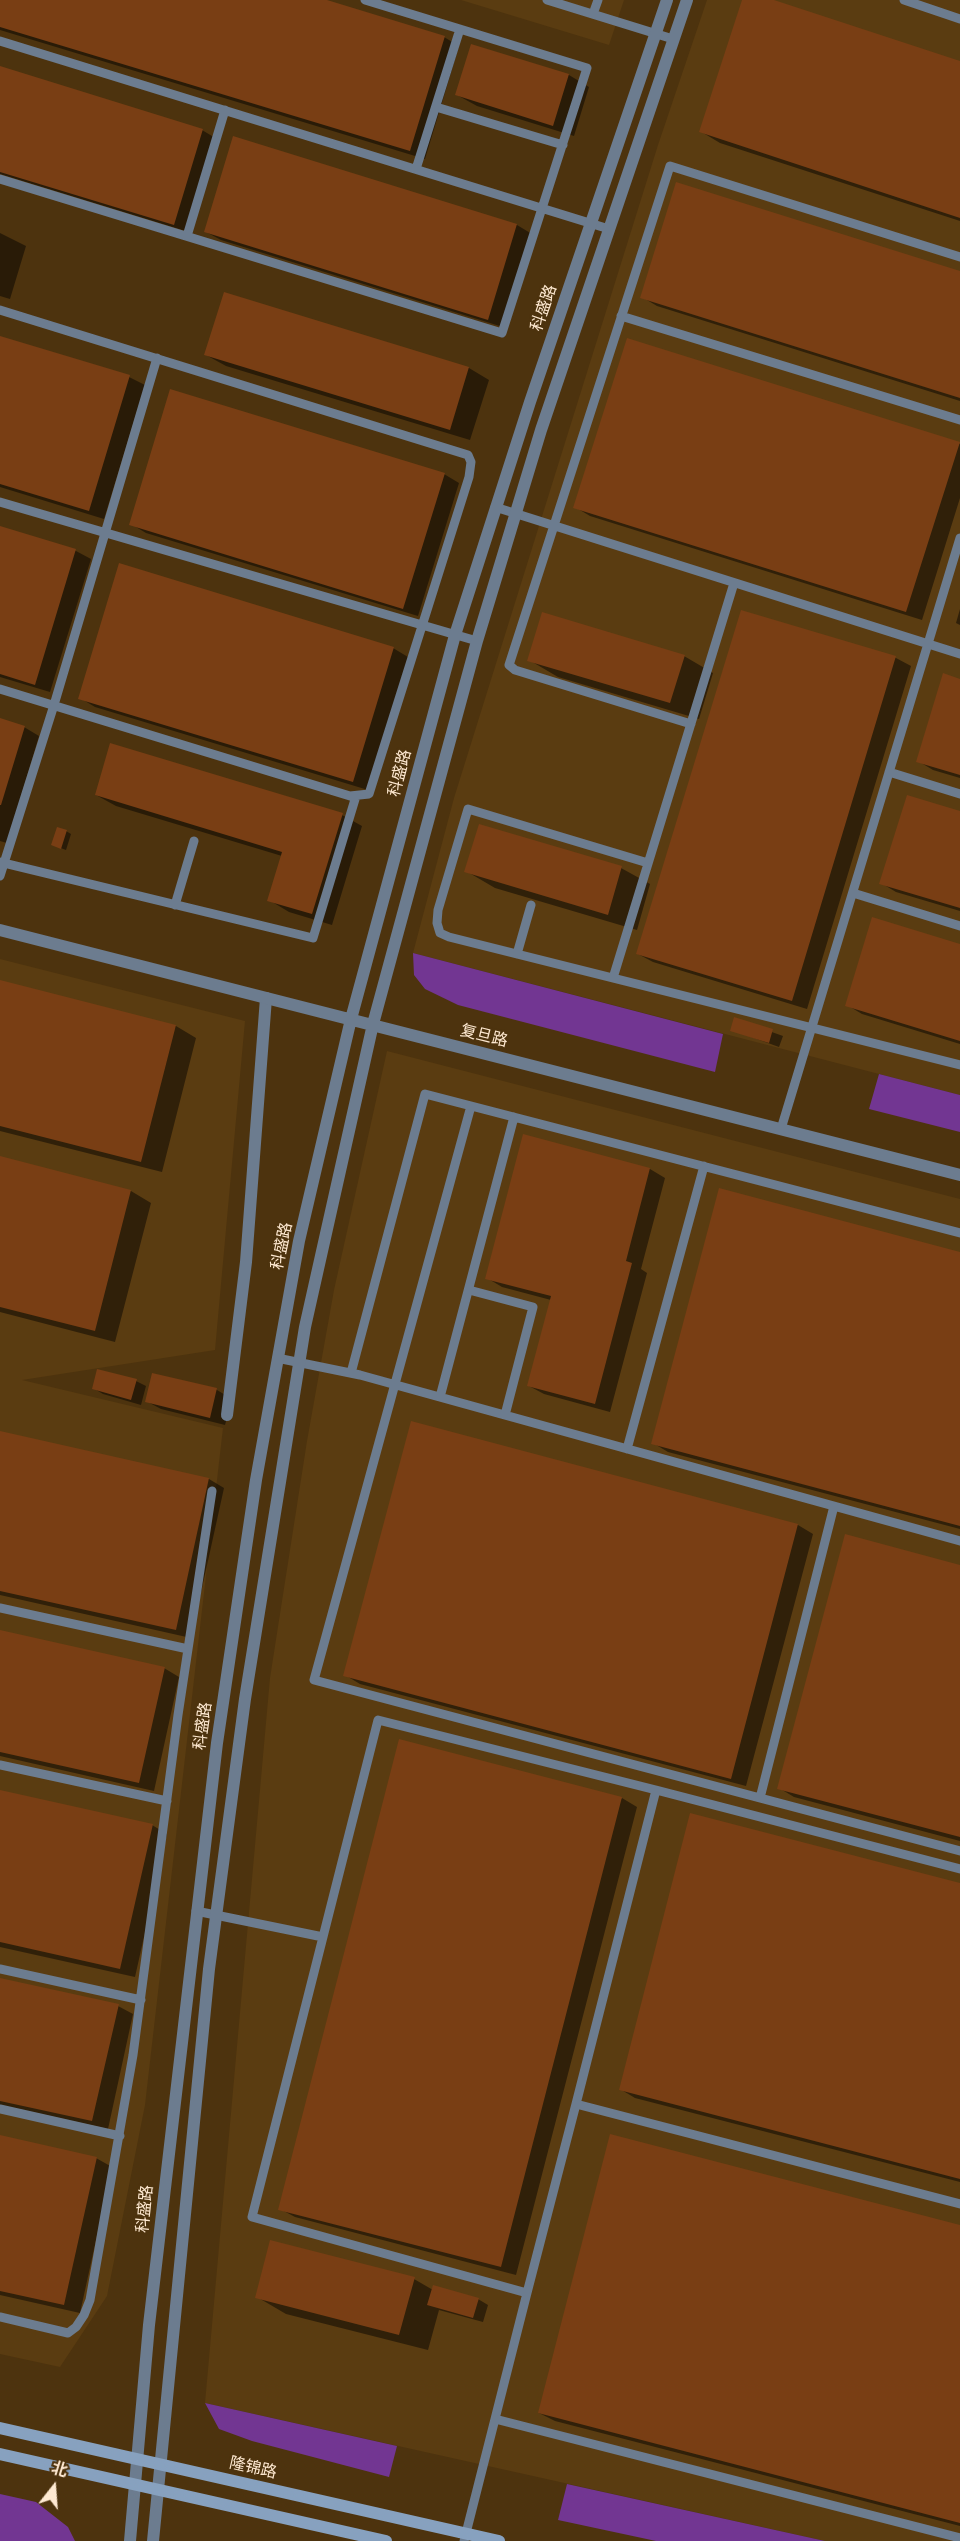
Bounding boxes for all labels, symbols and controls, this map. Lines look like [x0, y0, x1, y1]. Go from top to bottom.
street label: 科盛路 [527, 282, 561, 334]
street label: 科盛路 [385, 747, 415, 799]
street label: 复旦路 [458, 1021, 510, 1051]
street label: 科盛路 [268, 1221, 296, 1271]
street label: 科盛路 [190, 1701, 216, 1751]
street label: 科盛路 [133, 2184, 157, 2234]
street label: 隆锦路 [227, 2453, 279, 2483]
north arrow [24, 2457, 84, 2517]
text: 北 [49, 2458, 70, 2481]

